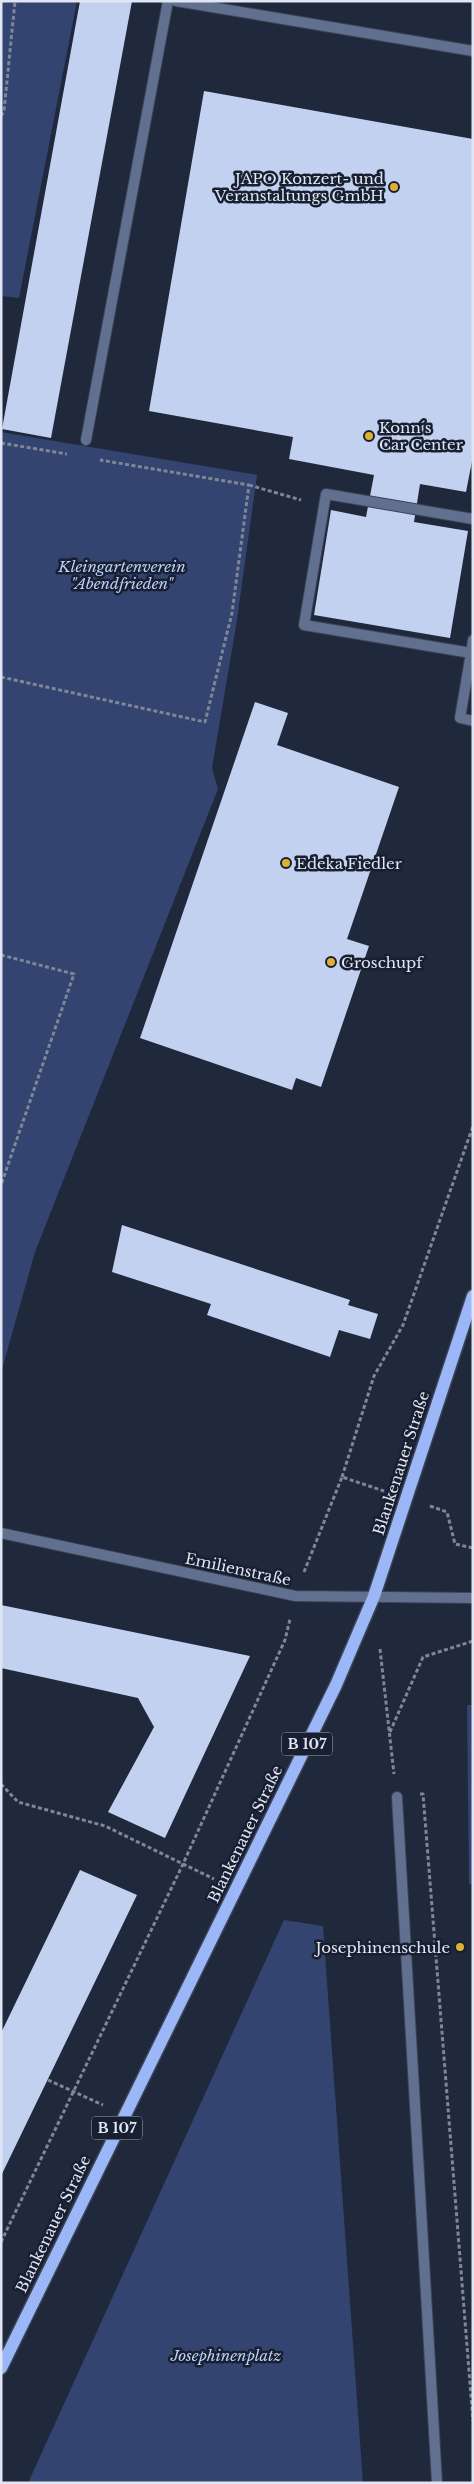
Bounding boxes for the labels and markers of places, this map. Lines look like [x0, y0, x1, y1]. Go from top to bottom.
place label: JAPO Konzert- und Veranstaltungs GmbH [214, 169, 384, 205]
marker: JAPO Konzert- und Veranstaltungs GmbH [388, 181, 400, 193]
place label: Konn´s Car Center [379, 418, 464, 454]
marker: Konn´s Car Center [363, 430, 375, 442]
place label: Edeka Fiedler [296, 854, 403, 873]
marker: Edeka Fiedler [280, 857, 292, 869]
place label: Groschupf [341, 953, 424, 972]
marker: Groschupf [325, 956, 337, 968]
place label: Josephinenschule [314, 1938, 450, 1957]
marker: Josephinenschule [454, 1941, 466, 1953]

